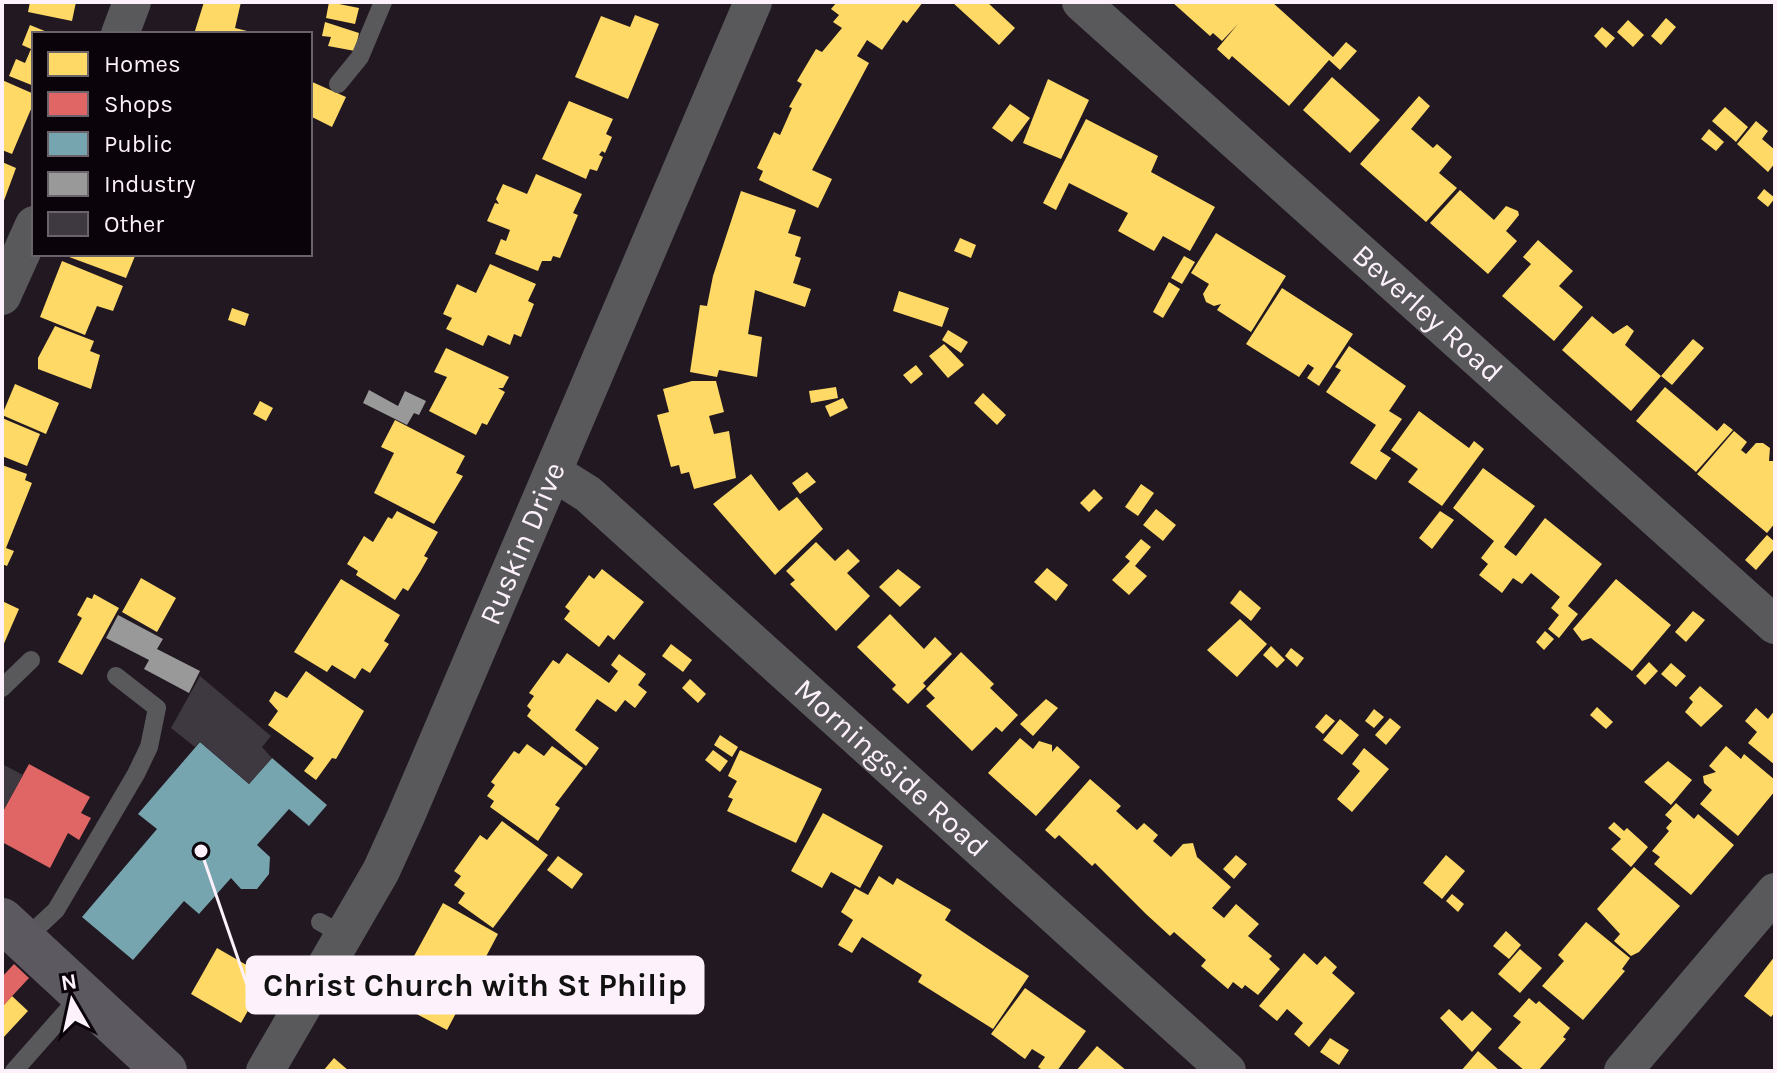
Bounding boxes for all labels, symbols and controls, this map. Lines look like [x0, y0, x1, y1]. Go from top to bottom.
legend [32, 32, 312, 256]
text: Homes [104, 50, 181, 78]
text: Shops [104, 90, 173, 118]
text: Public [104, 130, 172, 158]
text: Industry [104, 170, 195, 198]
text: Other [104, 210, 164, 238]
street label: Beverley Road [1345, 237, 1510, 390]
street label: Ruskin Drive [472, 456, 573, 630]
street label: Morningside Road [787, 671, 996, 865]
callout: Christ Church with St Philip [247, 957, 703, 1013]
north arrow [32, 961, 112, 1041]
text: Christ Church with St Philip [263, 967, 687, 1004]
text: N [59, 968, 79, 996]

